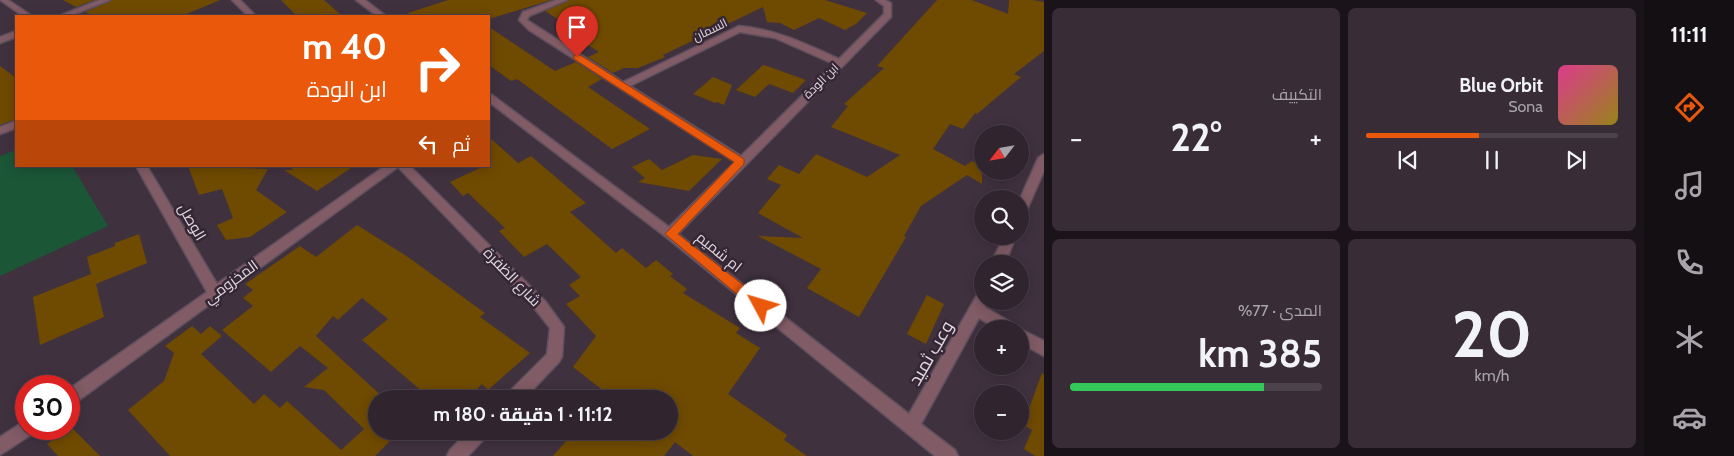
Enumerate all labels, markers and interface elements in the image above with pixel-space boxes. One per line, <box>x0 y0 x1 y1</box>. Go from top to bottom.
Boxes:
pin <box>556 6 598 57</box>
icon: arrive <box>563 13 591 41</box>
street label: السمان <box>690 15 729 44</box>
text: 11:11 <box>1670 21 1708 48</box>
text: 40 m <box>302 25 387 68</box>
icon: right <box>405 35 470 100</box>
street label: ابن الودة <box>800 60 841 101</box>
text: Blue Orbit <box>1459 74 1543 97</box>
text: ابن الودة <box>307 76 387 103</box>
text: التكييف <box>1272 85 1322 104</box>
icon: directions <box>1672 90 1707 125</box>
text: Sona <box>1508 97 1543 116</box>
text: 22° <box>1170 114 1222 161</box>
text: − <box>1070 121 1082 155</box>
text: + <box>1310 121 1322 155</box>
north arrow <box>974 125 1029 180</box>
map controls <box>974 125 1029 440</box>
icon: left <box>414 130 442 158</box>
text: ثم <box>452 133 470 156</box>
icon: previous <box>1394 146 1422 174</box>
icon: pause <box>1478 146 1506 174</box>
icon: next <box>1562 146 1590 174</box>
icon: music <box>1672 168 1707 203</box>
button: search <box>974 190 1029 245</box>
street label: الوصل <box>173 200 210 244</box>
street label: ام شميم <box>692 228 746 277</box>
street label: شارع الظفرة <box>478 244 544 311</box>
icon: phone <box>1672 245 1707 280</box>
button: layers <box>974 255 1029 310</box>
street label: المخزومي <box>200 256 263 310</box>
position arrow <box>734 279 786 331</box>
text: 20 <box>1452 294 1532 373</box>
text: المدى · 77% <box>1238 301 1322 320</box>
street label: وعب ثميد <box>904 317 958 389</box>
button: + <box>974 320 1029 375</box>
icon: climate <box>1672 322 1707 357</box>
text: 385 km <box>1198 330 1322 377</box>
text: km/h <box>1474 366 1510 385</box>
speed limit sign: 30 <box>15 375 80 440</box>
button: − <box>974 385 1029 440</box>
icon: car <box>1672 400 1707 435</box>
text: 11:12 · 1 دقيقة · 180 m <box>434 403 612 426</box>

